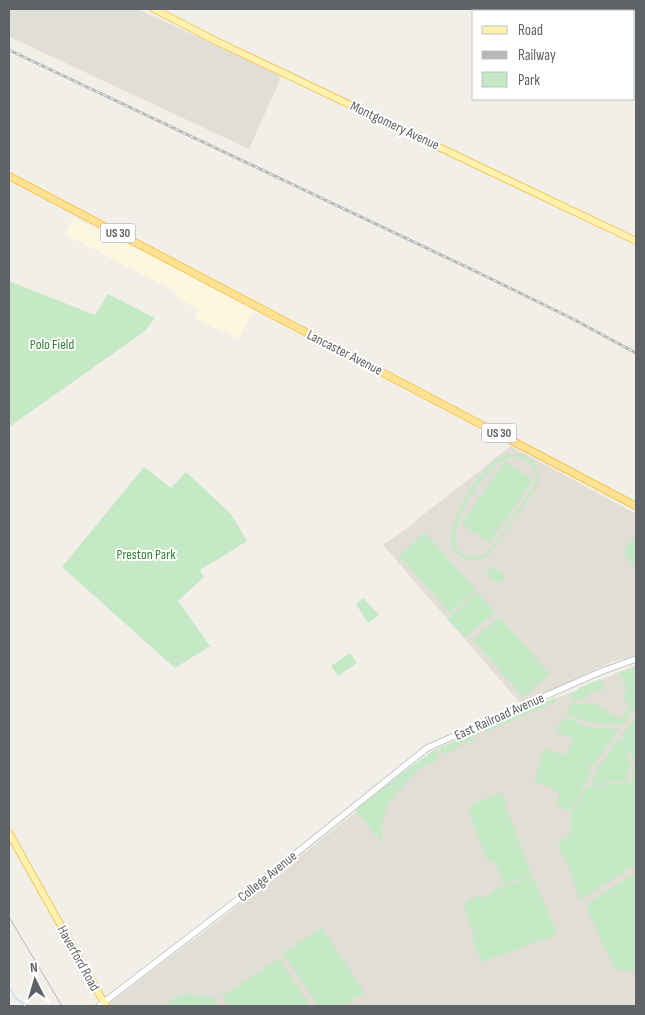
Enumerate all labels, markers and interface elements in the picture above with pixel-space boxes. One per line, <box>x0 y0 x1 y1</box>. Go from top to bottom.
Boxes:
legend <box>472 10 635 100</box>
text: Road <box>518 21 543 40</box>
text: Railway <box>518 46 556 65</box>
text: Park <box>518 71 540 90</box>
street label: Montgomery Avenue <box>347 97 442 154</box>
road number: US 30 <box>100 224 136 242</box>
street label: Lancaster Avenue <box>304 326 385 379</box>
park label: Polo Field <box>30 336 74 353</box>
road number: US 30 <box>482 423 516 442</box>
park label: Preston Park <box>116 546 176 563</box>
street label: East Railroad Avenue <box>452 689 547 744</box>
street label: College Avenue <box>234 847 300 905</box>
street label: Haverford Road <box>54 923 104 994</box>
north arrow <box>10 955 60 1005</box>
text: N <box>29 959 38 976</box>

